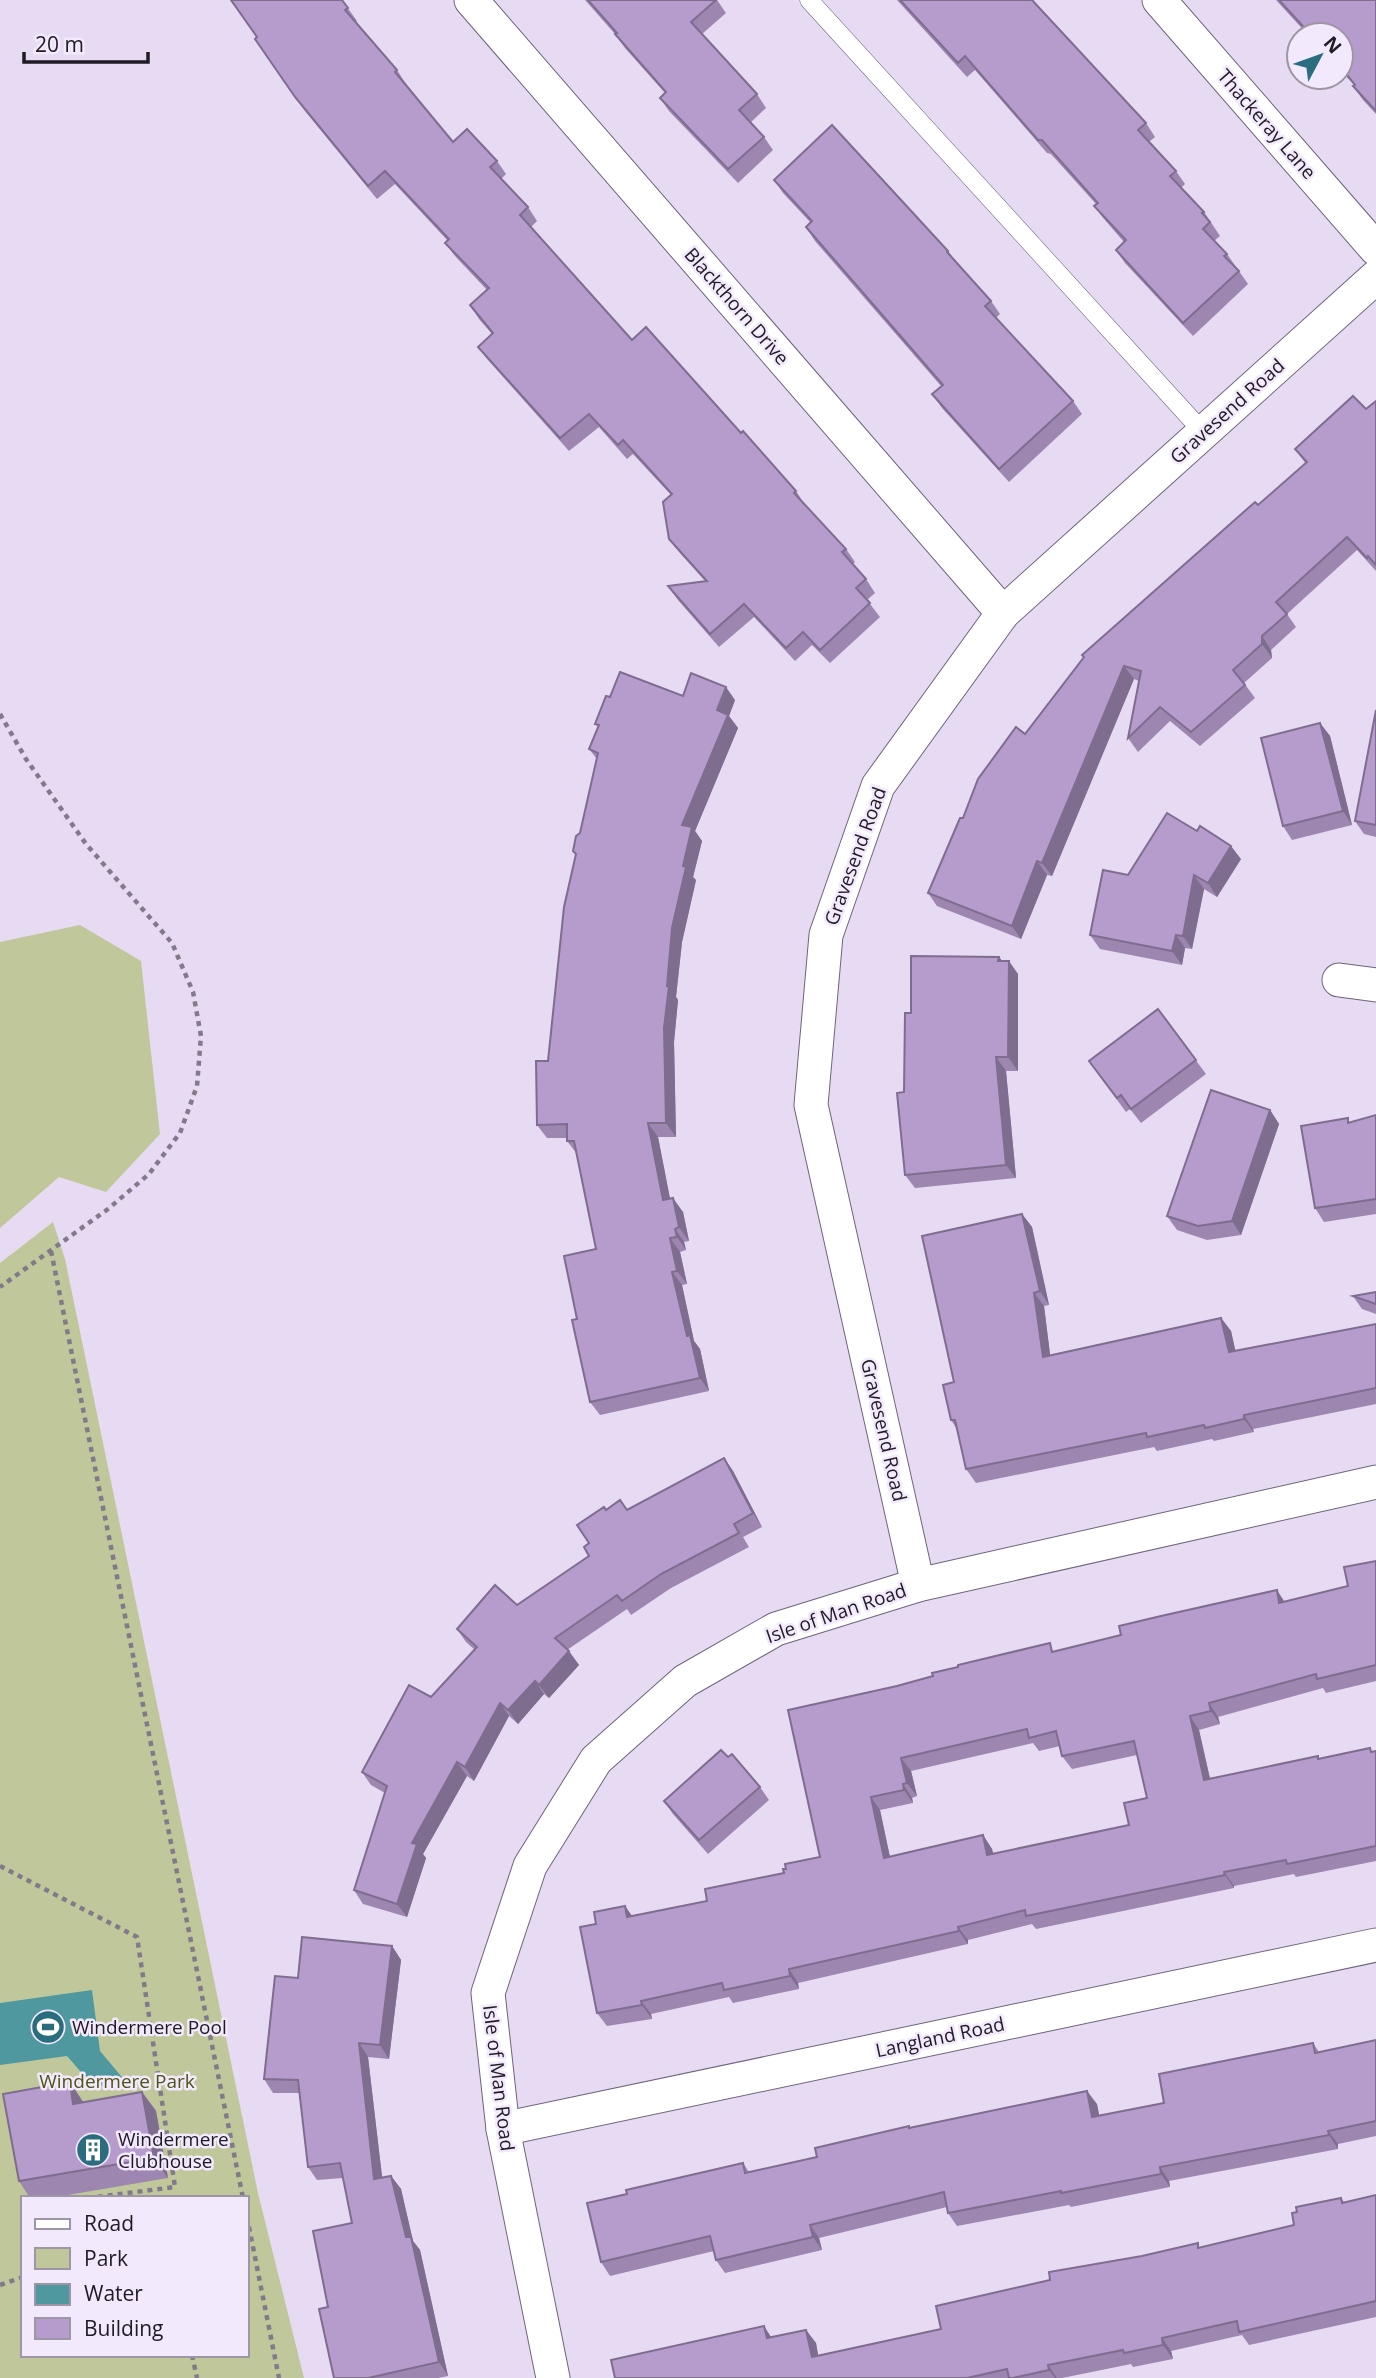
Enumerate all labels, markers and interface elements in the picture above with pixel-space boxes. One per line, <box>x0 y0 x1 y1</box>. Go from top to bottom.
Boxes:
scale bar <box>24 21 149 65</box>
north arrow <box>1285 21 1355 91</box>
text: 20 m <box>35 30 84 58</box>
text: N <box>1318 30 1348 59</box>
street label: Thackeray Lane <box>1212 63 1322 185</box>
street label: Blackthorn Drive <box>679 242 795 370</box>
street label: Gravesend Road <box>1164 353 1290 469</box>
street label: Gravesend Road <box>818 783 892 929</box>
street label: Gravesend Road <box>855 1356 913 1504</box>
street label: Isle of Man Road <box>762 1577 910 1649</box>
street label: Isle of Man Road <box>477 2003 521 2153</box>
sports icon: Windermere Pool <box>29 2008 67 2046</box>
street label: Langland Road <box>873 2011 1007 2063</box>
place label: Windermere Pool <box>72 2014 227 2040</box>
park label: Windermere Park <box>39 2068 195 2094</box>
place label: Windermere Clubhouse <box>118 2126 229 2174</box>
building icon: Windermere Clubhouse <box>74 2131 112 2169</box>
legend <box>21 2196 248 2357</box>
text: Road <box>84 2209 134 2237</box>
text: Park <box>84 2244 128 2272</box>
text: Water <box>84 2279 143 2307</box>
text: Building <box>84 2314 163 2342</box>

